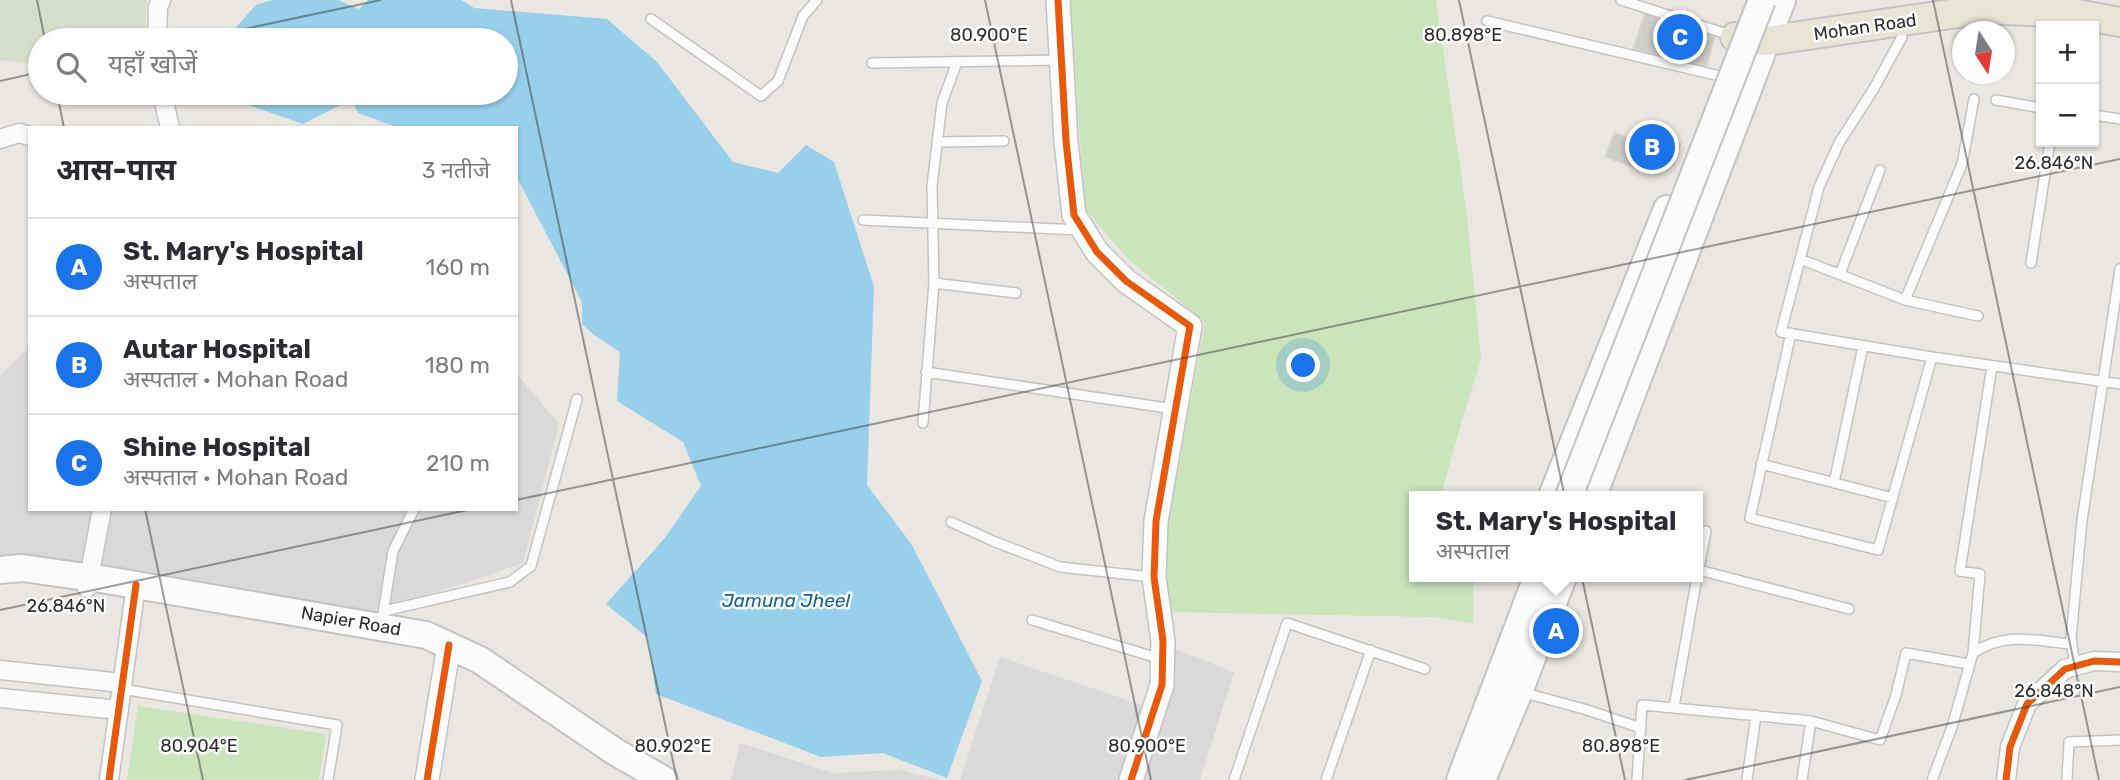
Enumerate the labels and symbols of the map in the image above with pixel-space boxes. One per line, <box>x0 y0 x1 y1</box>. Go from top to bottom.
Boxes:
street label: Mohan Road <box>1812 9 1918 45</box>
pin: C <box>1657 11 1703 63</box>
north arrow <box>1952 21 2015 84</box>
text: 80.900°E <box>950 24 1028 46</box>
text: 80.898°E <box>1424 24 1502 46</box>
pin: B <box>1629 121 1675 173</box>
text: 26.846°N <box>2015 152 2093 174</box>
your location <box>1286 348 1320 382</box>
water label: Jamuna Jheel <box>722 589 850 612</box>
text: 26.846°N <box>27 595 105 617</box>
street label: Napier Road <box>299 601 403 641</box>
pin: A <box>1533 605 1579 657</box>
text: 26.848°N <box>2014 680 2094 702</box>
text: 80.904°E <box>160 735 238 757</box>
text: 80.902°E <box>635 735 711 757</box>
text: 80.900°E <box>1108 735 1186 757</box>
text: 80.898°E <box>1582 735 1660 757</box>

